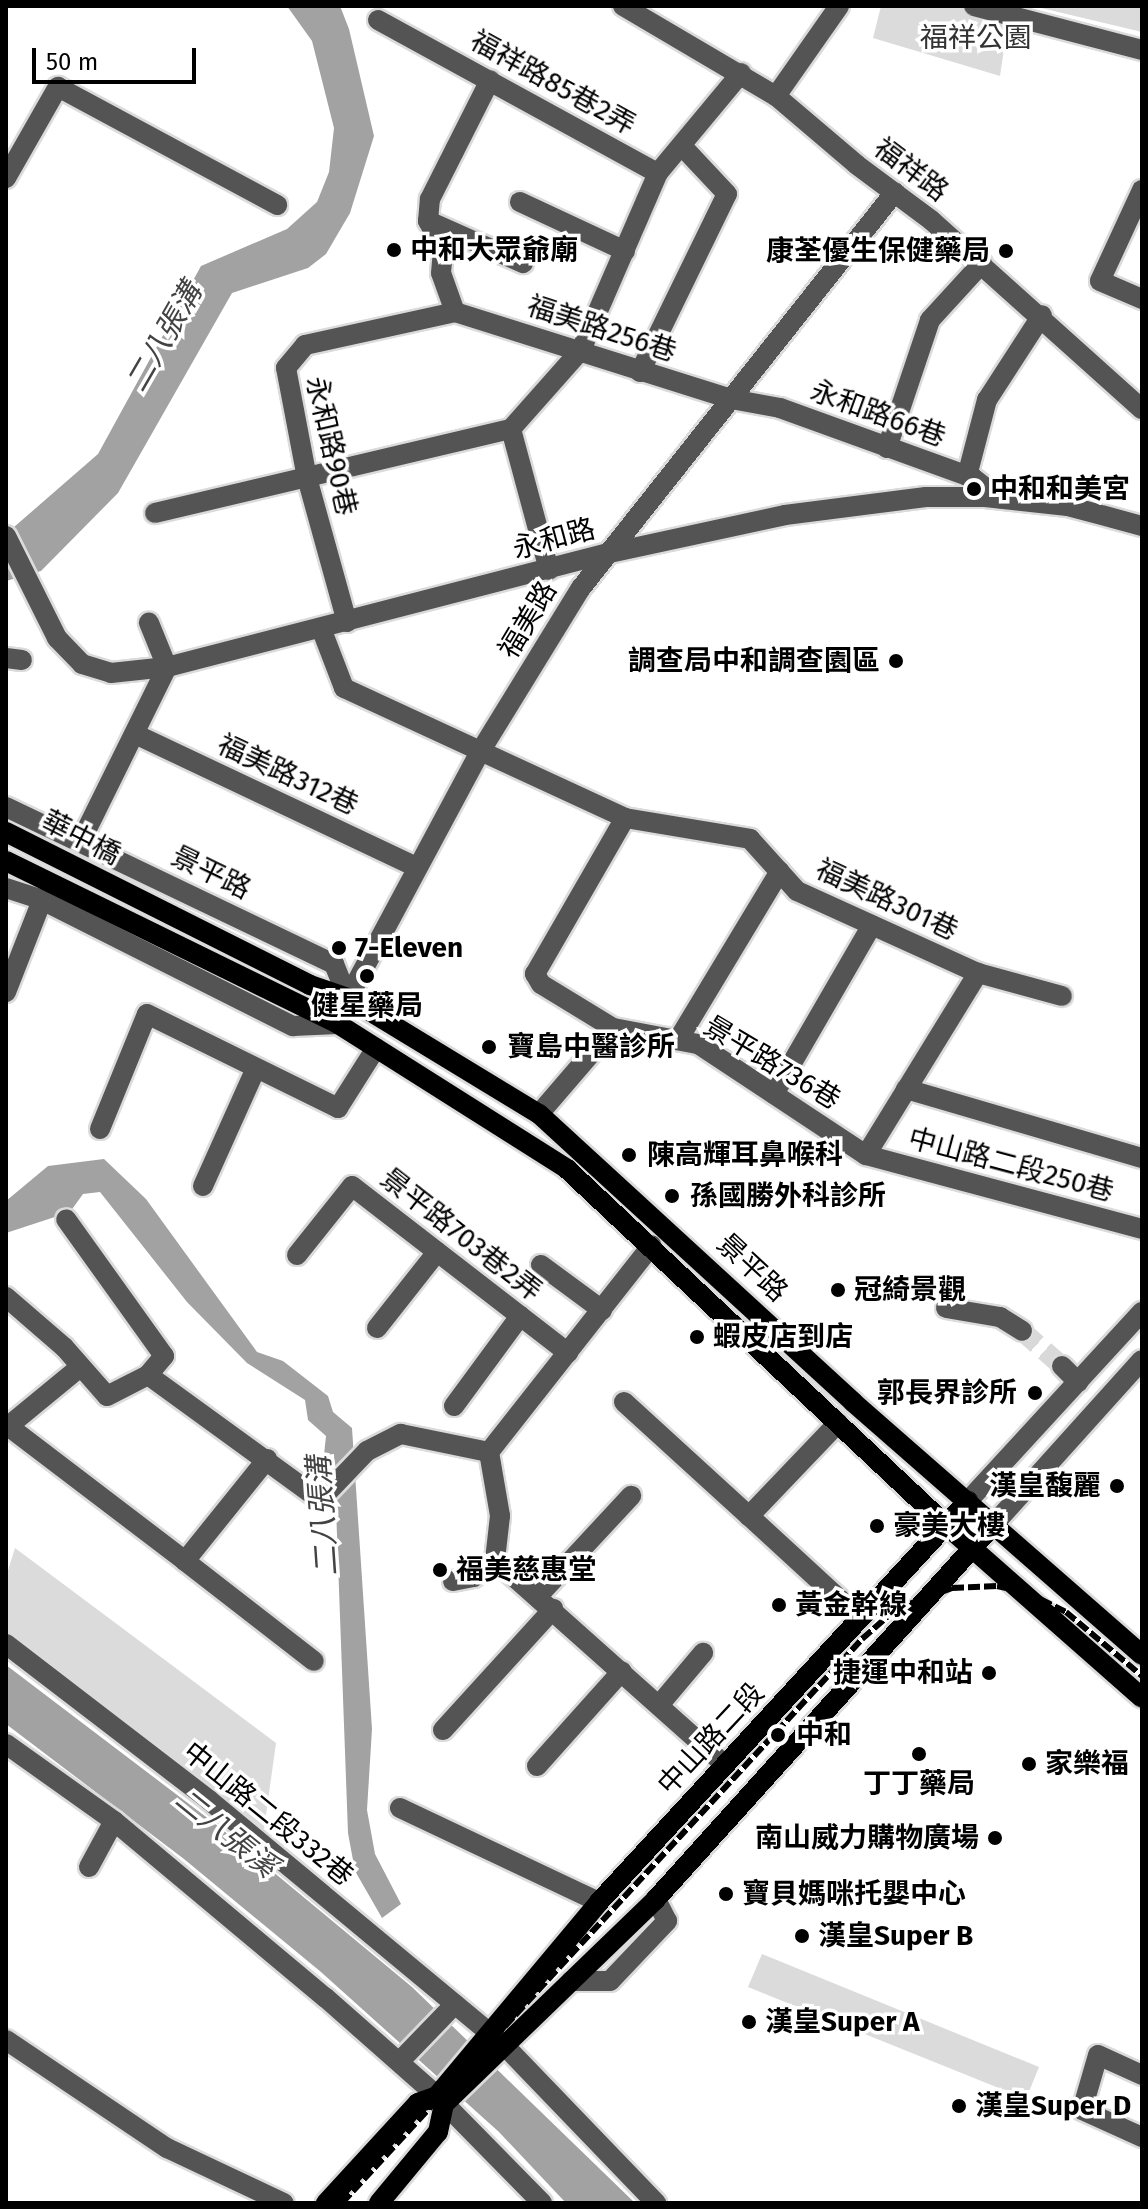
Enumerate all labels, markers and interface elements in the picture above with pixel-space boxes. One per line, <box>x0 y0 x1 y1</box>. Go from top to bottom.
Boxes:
park label: 福祥公園 <box>920 21 1032 55</box>
street label: 福祥路85巷2弄 <box>465 24 641 142</box>
scale bar <box>36 32 200 82</box>
text: 50 m <box>46 48 98 76</box>
street label: 福祥路 <box>867 131 955 209</box>
place label: 中和大眾爺廟 <box>410 233 578 267</box>
place label: 康荃優生保健藥局 <box>766 234 990 268</box>
marker: 中和大眾爺廟 <box>385 241 403 259</box>
marker: 康荃優生保健藥局 <box>997 242 1015 260</box>
water label: 二八張溝 <box>118 276 210 398</box>
street label: 福美路256巷 <box>523 289 681 369</box>
street label: 永和路90巷 <box>299 373 363 519</box>
street label: 永和路66巷 <box>806 374 950 454</box>
place label: 中和和美宮 <box>990 472 1130 506</box>
marker: 中和和美宮 <box>965 480 983 498</box>
street label: 永和路 <box>509 512 599 566</box>
street label: 福美路 <box>492 575 564 665</box>
place label: 調查局中和調查園區 <box>628 644 880 678</box>
marker: 調查局中和調查園區 <box>887 652 905 670</box>
street label: 福美路312巷 <box>212 728 364 822</box>
street label: 華中橋 <box>36 804 126 872</box>
street label: 景平路 <box>166 839 256 907</box>
street label: 福美路301巷 <box>811 852 963 948</box>
place label: 7-Eleven <box>355 931 463 965</box>
marker: 7-Eleven <box>330 939 348 957</box>
marker: 健星藥局 <box>358 967 376 985</box>
place label: 健星藥局 <box>311 989 423 1023</box>
street label: 景平路736巷 <box>698 1009 846 1117</box>
place label: 寶島中醫診所 <box>507 1030 675 1064</box>
marker: 寶島中醫診所 <box>478 1036 500 1058</box>
street label: 中山路二段250巷 <box>904 1121 1118 1209</box>
place label: 陳高輝耳鼻喉科 <box>647 1138 843 1172</box>
marker: 陳高輝耳鼻喉科 <box>618 1144 640 1166</box>
street label: 景平路703巷2弄 <box>374 1162 548 1308</box>
place label: 孫國勝外科診所 <box>690 1179 886 1213</box>
marker: 孫國勝外科診所 <box>661 1185 683 1207</box>
street label: 景平路 <box>710 1227 794 1309</box>
place label: 冠綺景觀 <box>854 1273 966 1307</box>
marker: 冠綺景觀 <box>829 1281 847 1299</box>
place label: 蝦皮店到店 <box>713 1320 853 1354</box>
marker: 蝦皮店到店 <box>688 1328 706 1346</box>
place label: 郭長界診所 <box>877 1376 1017 1410</box>
marker: 郭長界診所 <box>1024 1382 1046 1404</box>
water label: 二八張溝 <box>301 1455 345 1577</box>
place label: 漢皇馥麗 <box>989 1469 1101 1503</box>
marker: 漢皇馥麗 <box>1108 1477 1126 1495</box>
place label: 豪美大樓 <box>893 1509 1005 1543</box>
marker: 豪美大樓 <box>868 1517 886 1535</box>
place label: 福美慈惠堂 <box>456 1553 596 1587</box>
marker: 福美慈惠堂 <box>431 1561 449 1579</box>
place label: 黃金幹線 <box>795 1588 907 1622</box>
marker: 黃金幹線 <box>770 1596 788 1614</box>
place label: 捷運中和站 <box>833 1656 973 1690</box>
marker: 捷運中和站 <box>980 1664 998 1682</box>
street label: 中山路二段 <box>651 1676 771 1802</box>
place label: 中和 <box>796 1718 852 1752</box>
marker: 中和 <box>767 1724 789 1746</box>
street label: 中山路二段332巷 <box>176 1735 360 1893</box>
marker: 丁丁藥局 <box>910 1745 928 1763</box>
place label: 家樂福 <box>1045 1747 1129 1781</box>
marker: 家樂福 <box>1020 1755 1038 1773</box>
place label: 丁丁藥局 <box>863 1767 975 1801</box>
water label: 二八張溪 <box>168 1781 284 1885</box>
place label: 南山威力購物廣場 <box>755 1821 979 1855</box>
marker: 南山威力購物廣場 <box>986 1829 1004 1847</box>
place label: 寶貝媽咪托嬰中心 <box>742 1877 966 1911</box>
marker: 寶貝媽咪托嬰中心 <box>717 1885 735 1903</box>
place label: 漢皇Super B <box>818 1919 973 1953</box>
marker: 漢皇Super B <box>793 1927 811 1945</box>
place label: 漢皇Super A <box>765 2005 920 2039</box>
marker: 漢皇Super A <box>740 2013 758 2031</box>
place label: 漢皇Super D <box>975 2089 1131 2123</box>
marker: 漢皇Super D <box>950 2097 968 2115</box>

